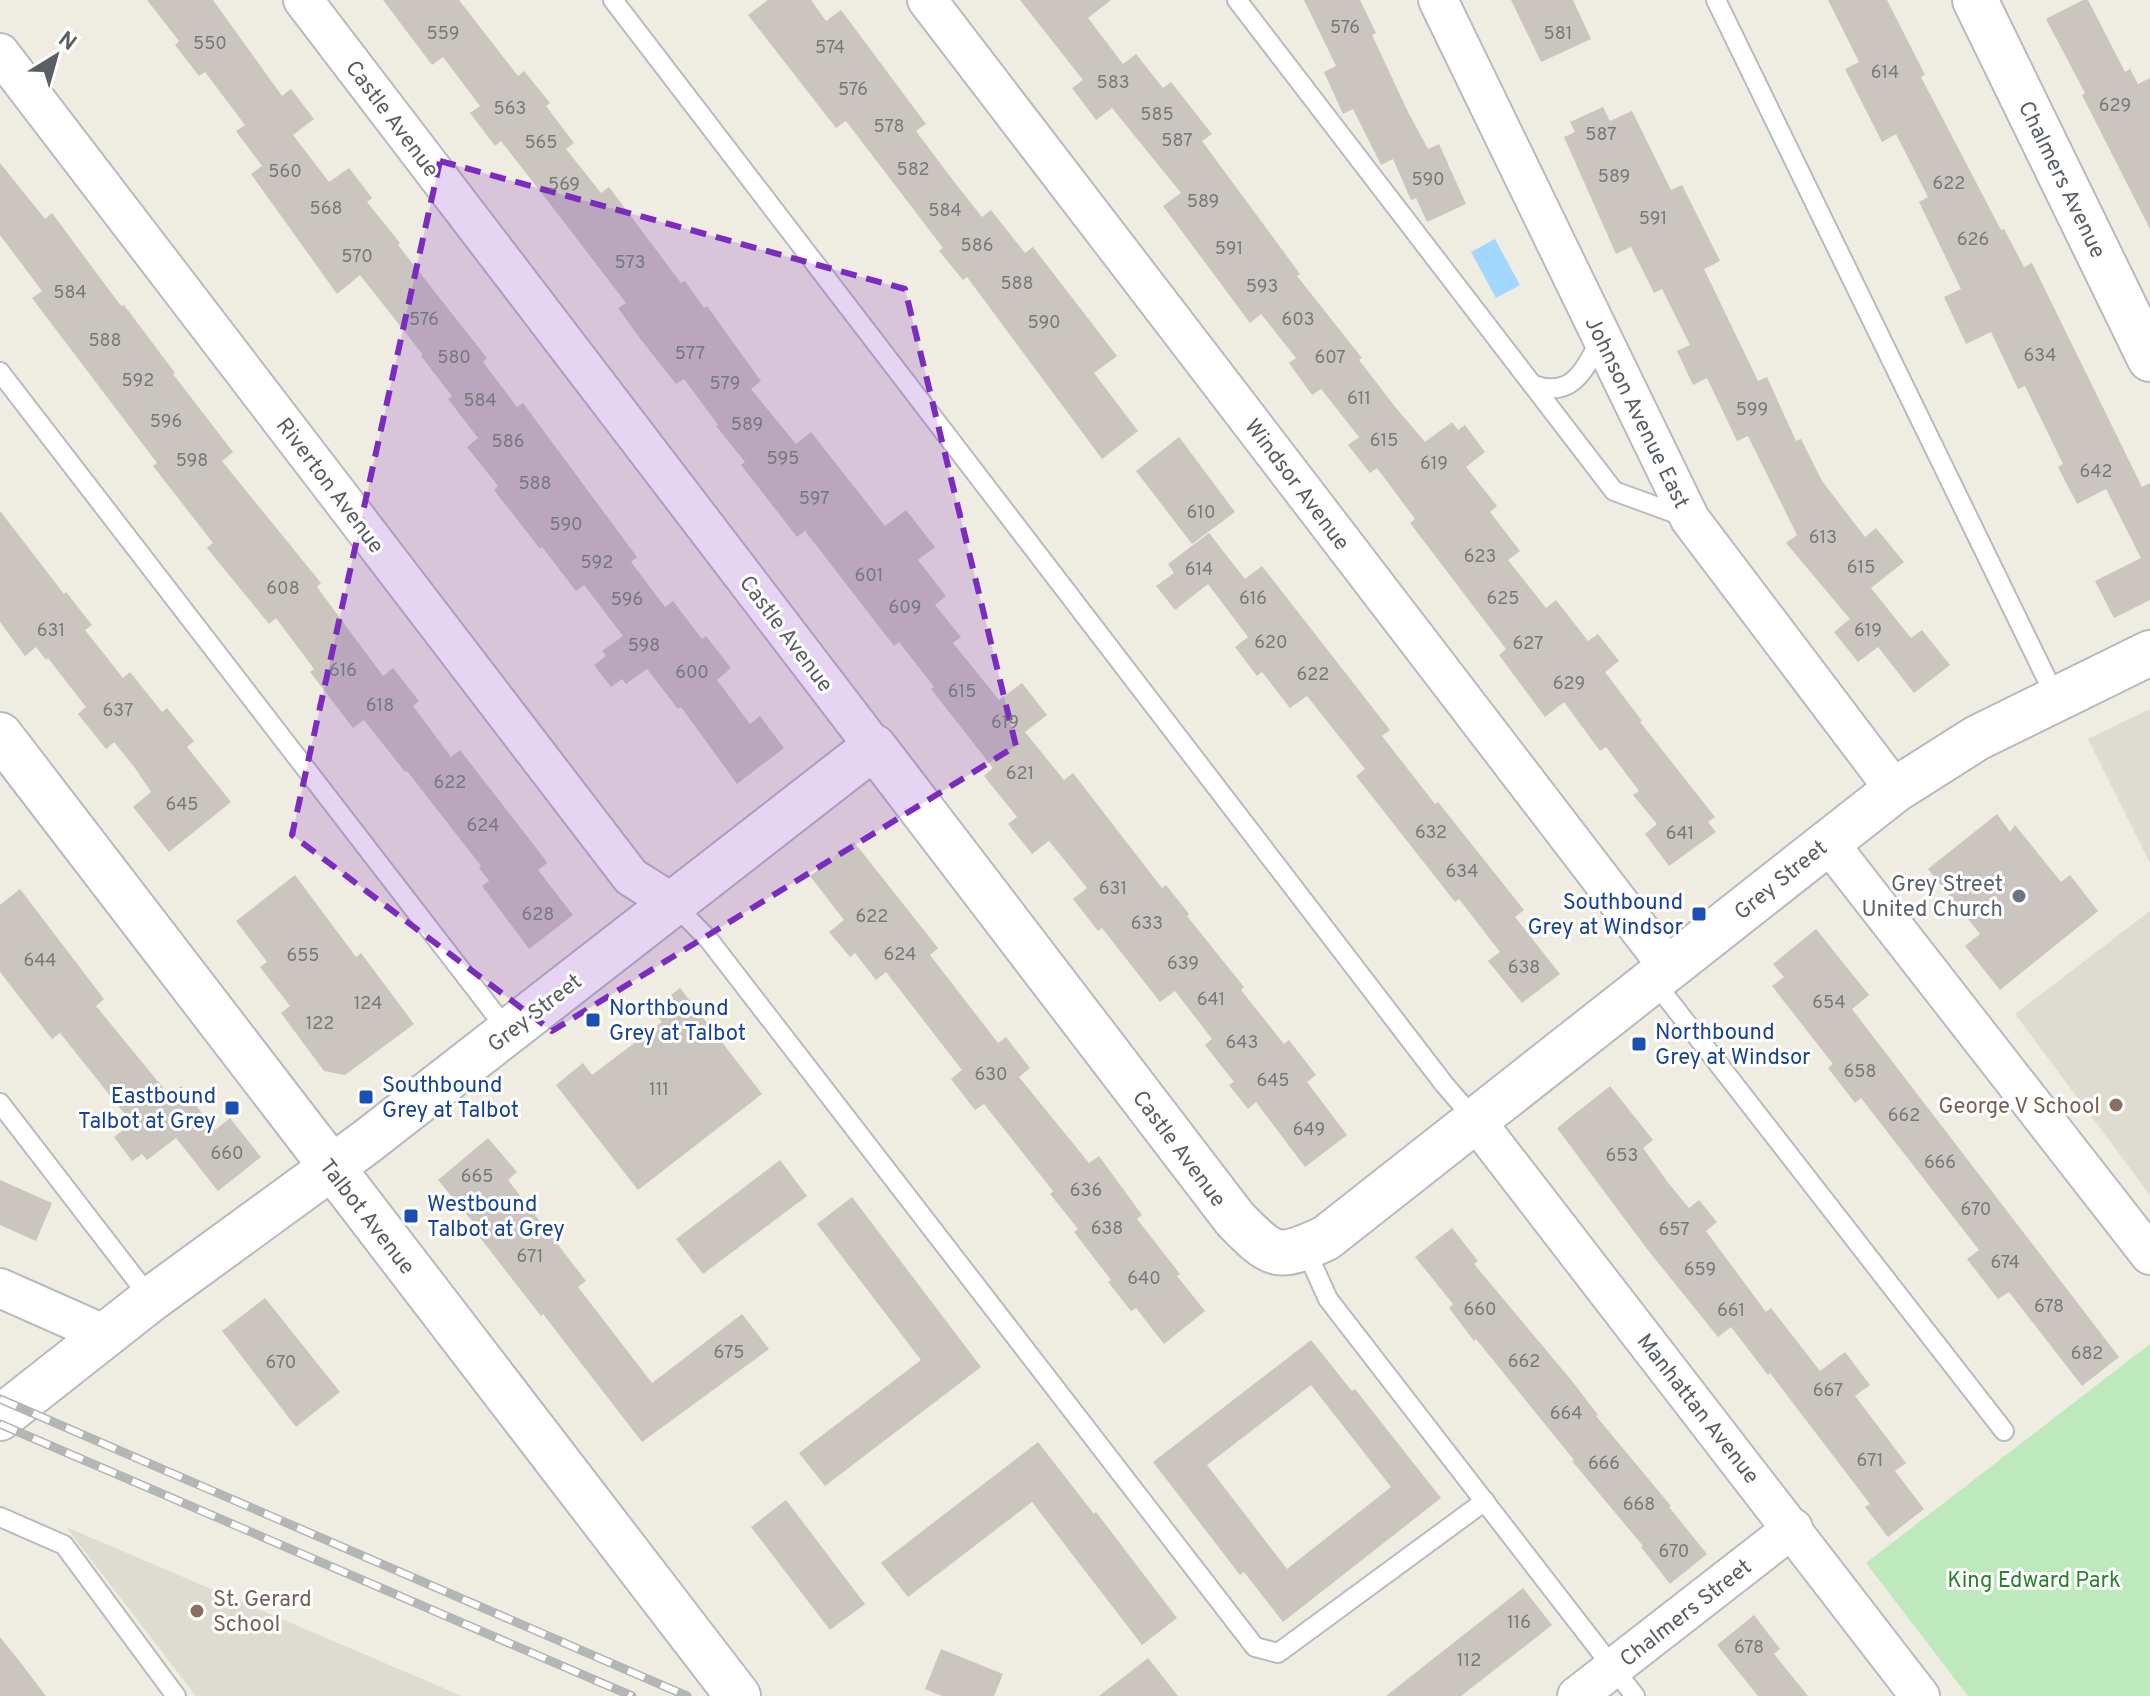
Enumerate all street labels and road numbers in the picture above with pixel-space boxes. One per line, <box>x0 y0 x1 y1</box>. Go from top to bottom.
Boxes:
street label: Castle Avenue <box>338 56 444 183</box>
street label: Chalmers Avenue <box>2011 97 2110 263</box>
street label: Johnson Avenue East <box>1578 313 1694 513</box>
street label: Riverton Avenue <box>269 413 389 560</box>
street label: Windsor Avenue <box>1238 414 1354 557</box>
street label: Castle Avenue <box>732 571 838 698</box>
street label: Grey Street <box>1730 835 1834 927</box>
street label: Grey Street <box>483 969 588 1059</box>
street label: Castle Avenue <box>1125 1086 1231 1213</box>
street label: Talbot Avenue <box>312 1154 420 1281</box>
street label: Manhattan Avenue <box>1630 1329 1764 1490</box>
street label: Chalmers Street <box>1615 1554 1758 1674</box>

